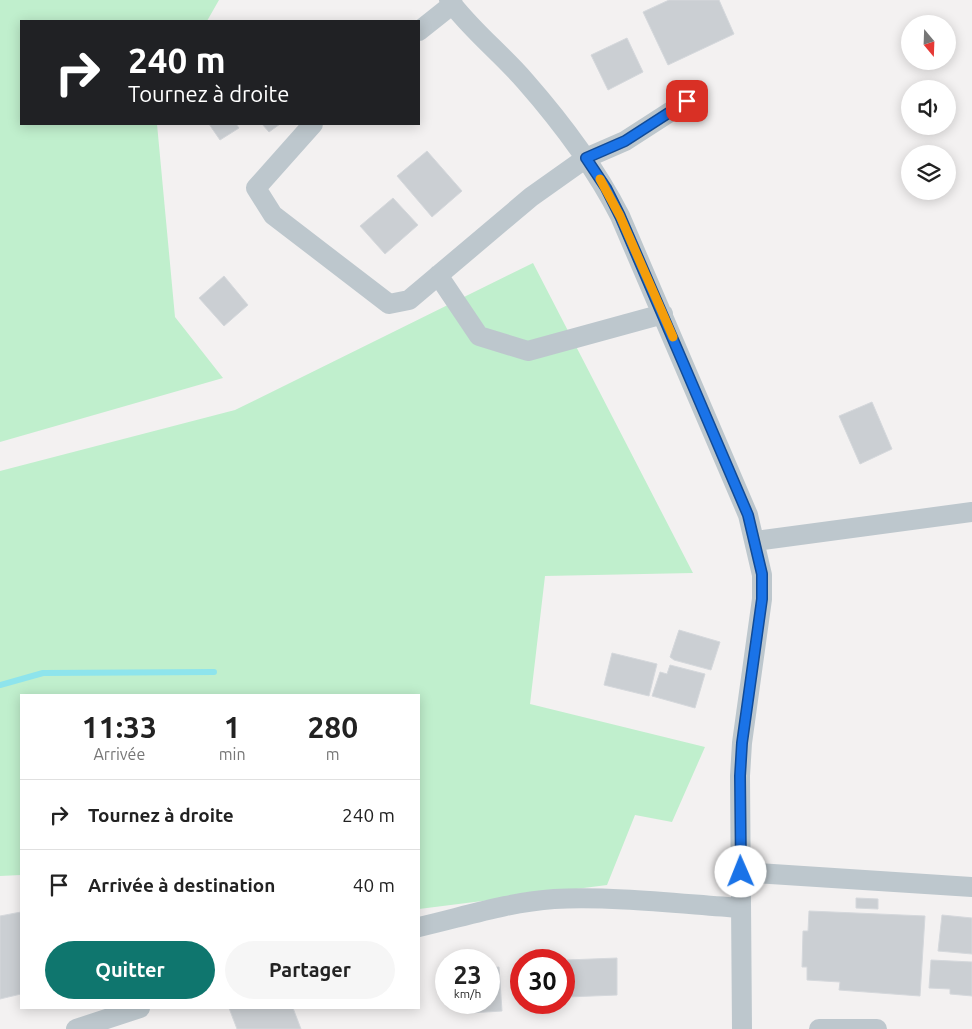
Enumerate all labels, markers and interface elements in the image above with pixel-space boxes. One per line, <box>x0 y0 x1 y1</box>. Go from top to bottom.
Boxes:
north arrow <box>901 15 956 70</box>
map controls <box>901 15 956 200</box>
icon: right <box>45 40 110 105</box>
text: 240 m <box>128 40 226 80</box>
pin <box>666 80 708 122</box>
button: sound <box>901 80 956 135</box>
text: Tournez à droite <box>128 81 289 106</box>
icon: arrive <box>673 87 701 115</box>
button: layers <box>901 145 956 200</box>
text: 11:33 <box>82 710 157 744</box>
text: 1 <box>224 710 241 744</box>
text: 280 <box>307 710 358 744</box>
text: Arrivée <box>93 745 145 763</box>
text: min <box>219 745 246 763</box>
text: m <box>326 745 340 763</box>
icon: right <box>45 801 73 829</box>
text: Tournez à droite <box>88 804 234 826</box>
text: 240 m <box>342 804 395 826</box>
position arrow <box>714 845 766 897</box>
icon: arrive <box>45 871 73 899</box>
text: Arrivée à destination <box>88 874 275 896</box>
text: 40 m <box>353 874 395 896</box>
button: Quitter <box>45 941 215 999</box>
button: Partager <box>225 941 395 999</box>
speed limit sign: 30 <box>510 949 575 1014</box>
text: 23 <box>453 961 482 989</box>
text: km/h <box>454 987 481 1000</box>

